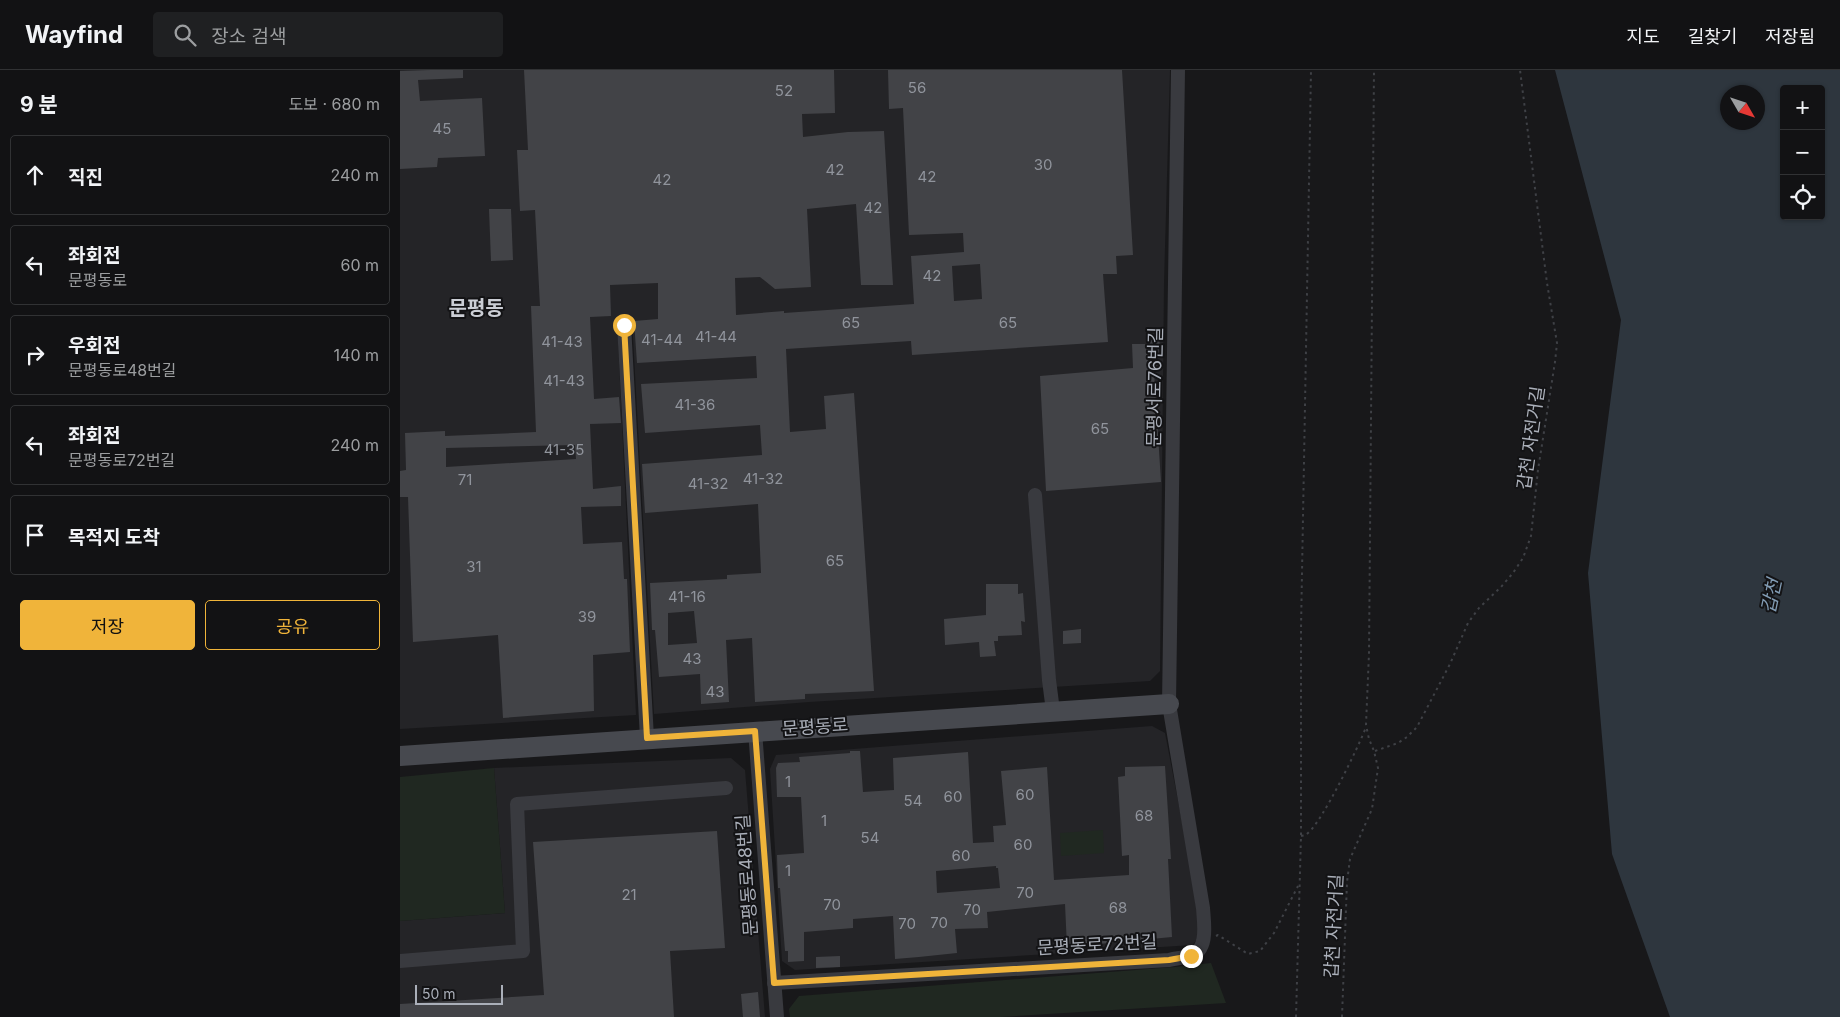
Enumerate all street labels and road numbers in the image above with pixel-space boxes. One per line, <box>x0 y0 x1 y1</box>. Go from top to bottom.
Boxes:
street label: 문평서로76번길 <box>1143 327 1166 447</box>
street label: 갑천 자전거길 <box>1513 385 1548 491</box>
street label: 문평동로 <box>781 714 849 739</box>
street label: 문평동로48번길 <box>732 813 761 937</box>
street label: 갑천 자전거길 <box>1320 873 1347 979</box>
street label: 문평동로72번길 <box>1036 931 1158 958</box>

